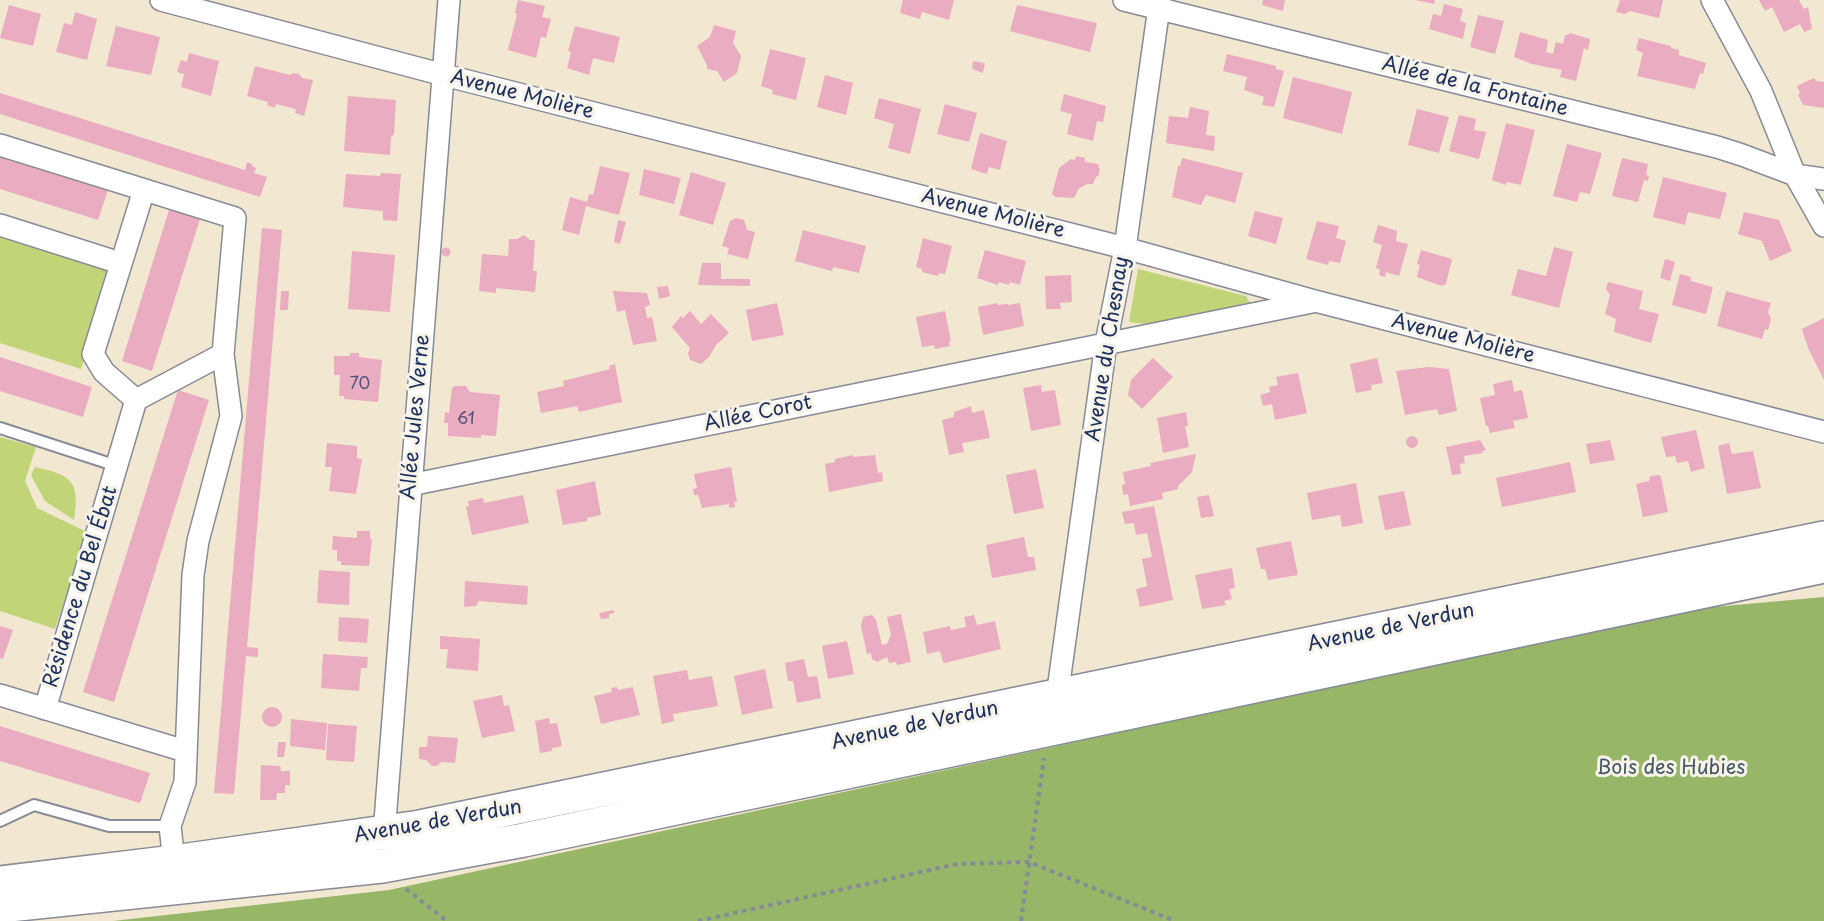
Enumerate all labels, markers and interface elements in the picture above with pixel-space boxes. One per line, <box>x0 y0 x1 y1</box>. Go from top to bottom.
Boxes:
street label: Allée de la Fontaine <box>1379 52 1571 122</box>
street label: Avenue Molière <box>448 66 596 124</box>
street label: Avenue Molière <box>919 185 1067 243</box>
street label: Avenue du Chesnay <box>1082 255 1134 443</box>
street label: Avenue Molière <box>1389 310 1537 368</box>
street label: Allée Jules Verne <box>397 333 435 501</box>
house number: 70 <box>350 375 370 395</box>
street label: Allée Corot <box>702 391 814 437</box>
house number: 61 <box>457 410 475 430</box>
street label: Résidence du Bel Ébat <box>39 483 123 691</box>
street label: Avenue de Verdun <box>1305 599 1477 657</box>
street label: Avenue de Verdun <box>829 697 1001 755</box>
park label: Bois des Hubies <box>1597 756 1745 780</box>
street label: Avenue de Verdun <box>352 795 524 849</box>

